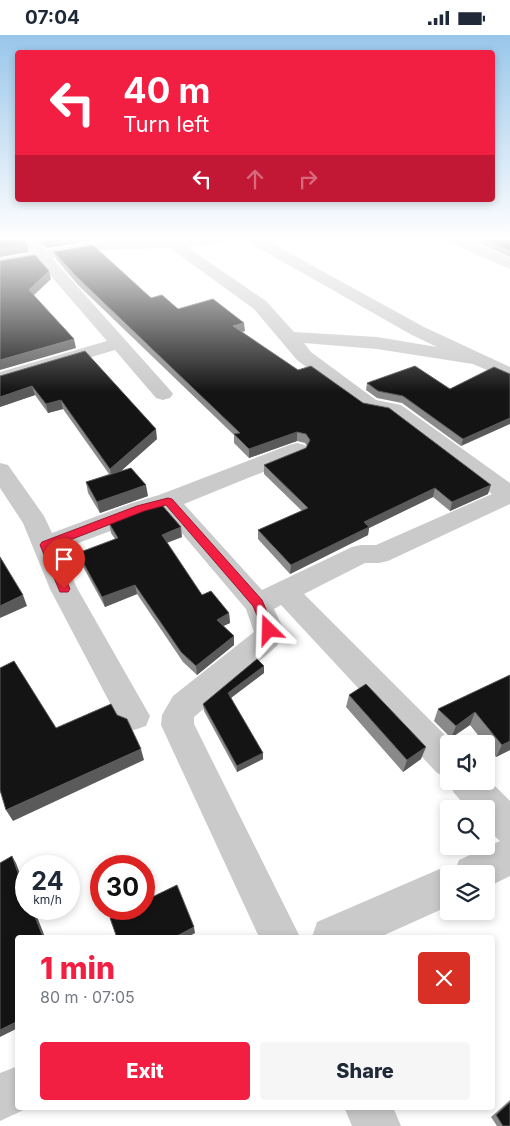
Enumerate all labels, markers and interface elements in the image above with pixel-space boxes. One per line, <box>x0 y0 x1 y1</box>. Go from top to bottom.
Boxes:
text: 07:04 <box>25 6 80 29</box>
text: 40 m <box>123 69 211 111</box>
icon: left <box>40 70 105 135</box>
text: Turn left <box>123 111 209 137</box>
icon: left <box>188 165 216 193</box>
icon: ahead <box>241 165 269 193</box>
icon: right <box>294 165 322 193</box>
pin <box>43 538 85 589</box>
icon: arrive <box>50 545 78 573</box>
position arrow <box>242 603 294 655</box>
map controls <box>440 735 495 920</box>
button: sound <box>440 735 495 790</box>
button: search <box>440 800 495 855</box>
speed limit sign: 30 <box>90 855 155 920</box>
button: layers <box>440 865 495 920</box>
text: 24 <box>31 866 64 896</box>
text: km/h <box>33 892 62 907</box>
text: 1 min <box>40 950 115 986</box>
button: close <box>418 952 470 1004</box>
text: 80 m · 07:05 <box>40 987 135 1007</box>
button: Exit <box>40 1042 250 1100</box>
button: Share <box>260 1042 470 1100</box>

